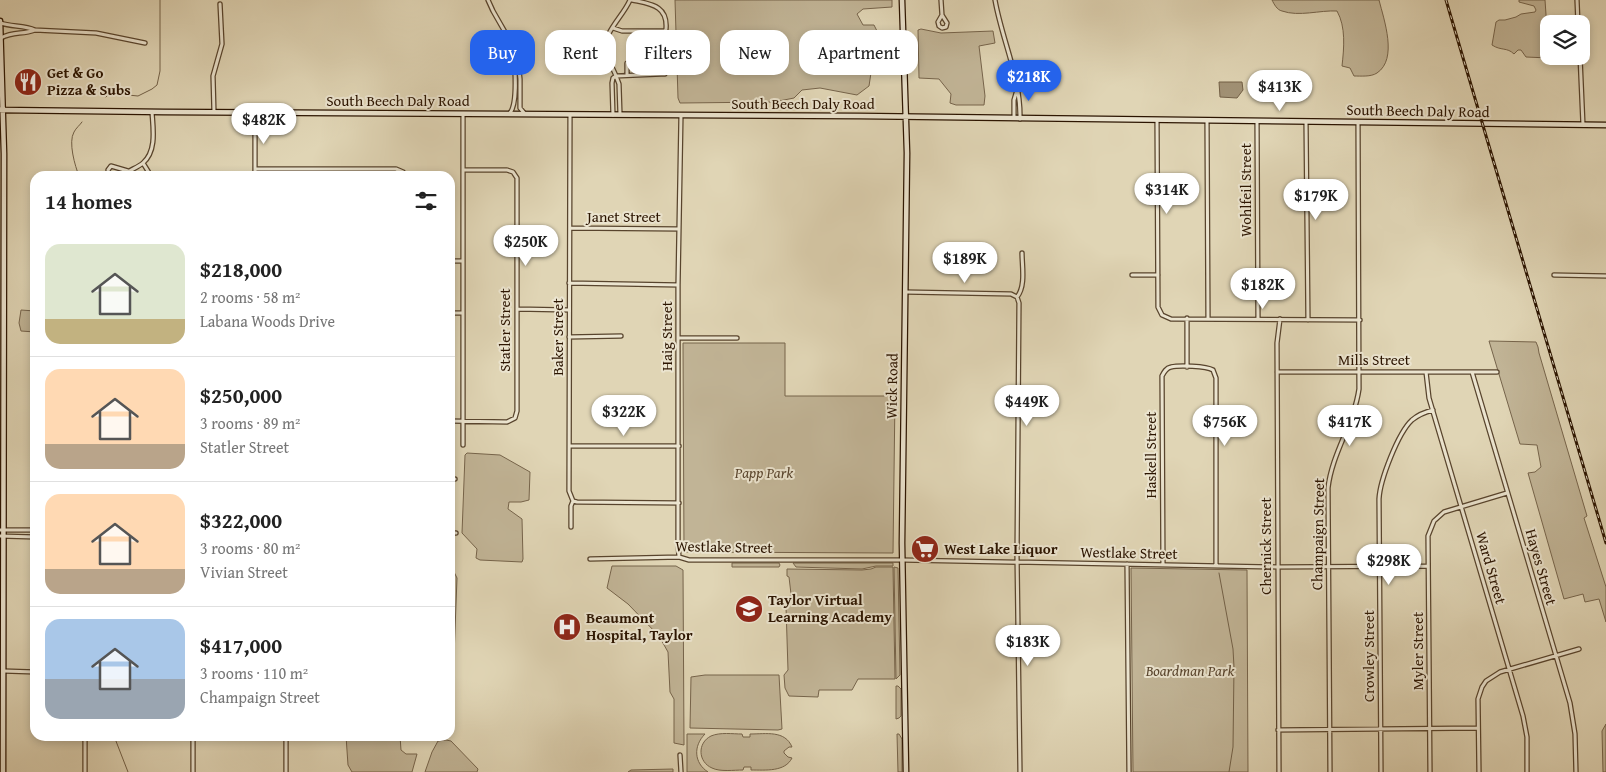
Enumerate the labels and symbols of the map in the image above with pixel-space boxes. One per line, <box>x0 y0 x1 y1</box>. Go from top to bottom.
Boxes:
pin: $218K <box>994 59 1064 102</box>
place label: Get & Go Pizza & Subs <box>47 62 131 100</box>
restaurant icon: Get & Go Pizza & Subs <box>13 67 43 97</box>
pin: $413K <box>1245 70 1315 112</box>
street label: South Beech Daly Road <box>326 90 470 111</box>
street label: South Beech Daly Road <box>731 93 875 114</box>
street label: South Beech Daly Road <box>1346 99 1490 122</box>
pin: $482K <box>229 102 299 145</box>
street label: Wohlfeil Street <box>1235 142 1256 237</box>
pin: $314K <box>1132 172 1202 215</box>
pin: $179K <box>1281 178 1351 221</box>
street label: Janet Street <box>585 206 662 227</box>
pin: $250K <box>491 224 561 267</box>
pin: $189K <box>930 242 1000 284</box>
pin: $182K <box>1228 268 1298 310</box>
street label: Statler Street <box>494 287 515 372</box>
street label: Baker Street <box>547 298 568 376</box>
street label: Haig Street <box>656 300 677 371</box>
street label: Mills Street <box>1338 349 1411 370</box>
street label: Wick Road <box>880 353 903 419</box>
pin: $449K <box>992 384 1062 427</box>
pin: $322K <box>589 394 659 437</box>
pin: $756K <box>1190 404 1260 447</box>
pin: $417K <box>1315 404 1385 447</box>
street label: Haskell Street <box>1140 411 1161 499</box>
park label: Papp Park <box>734 462 793 483</box>
street label: Champaign Street <box>1306 477 1329 590</box>
street label: Chernick Street <box>1255 496 1276 595</box>
street label: Hayes Street <box>1521 526 1563 608</box>
street label: Ward Street <box>1471 529 1512 607</box>
supermarket icon: West Lake Liquor <box>910 534 940 564</box>
street label: Westlake Street <box>675 535 774 558</box>
place label: West Lake Liquor <box>944 538 1058 559</box>
street label: Westlake Street <box>1080 541 1179 564</box>
pin: $298K <box>1354 544 1424 586</box>
place label: Taylor Virtual Learning Academy <box>768 589 892 627</box>
school or university icon: Taylor Virtual Learning Academy <box>734 594 764 624</box>
place label: Beaumont Hospital, Taylor <box>586 607 693 645</box>
street label: Crowley Street <box>1358 609 1379 702</box>
street label: Myler Street <box>1407 611 1428 690</box>
hospital icon: Beaumont Hospital, Taylor <box>552 612 582 642</box>
pin: $183K <box>993 624 1063 667</box>
park label: Boardman Park <box>1145 660 1235 681</box>

